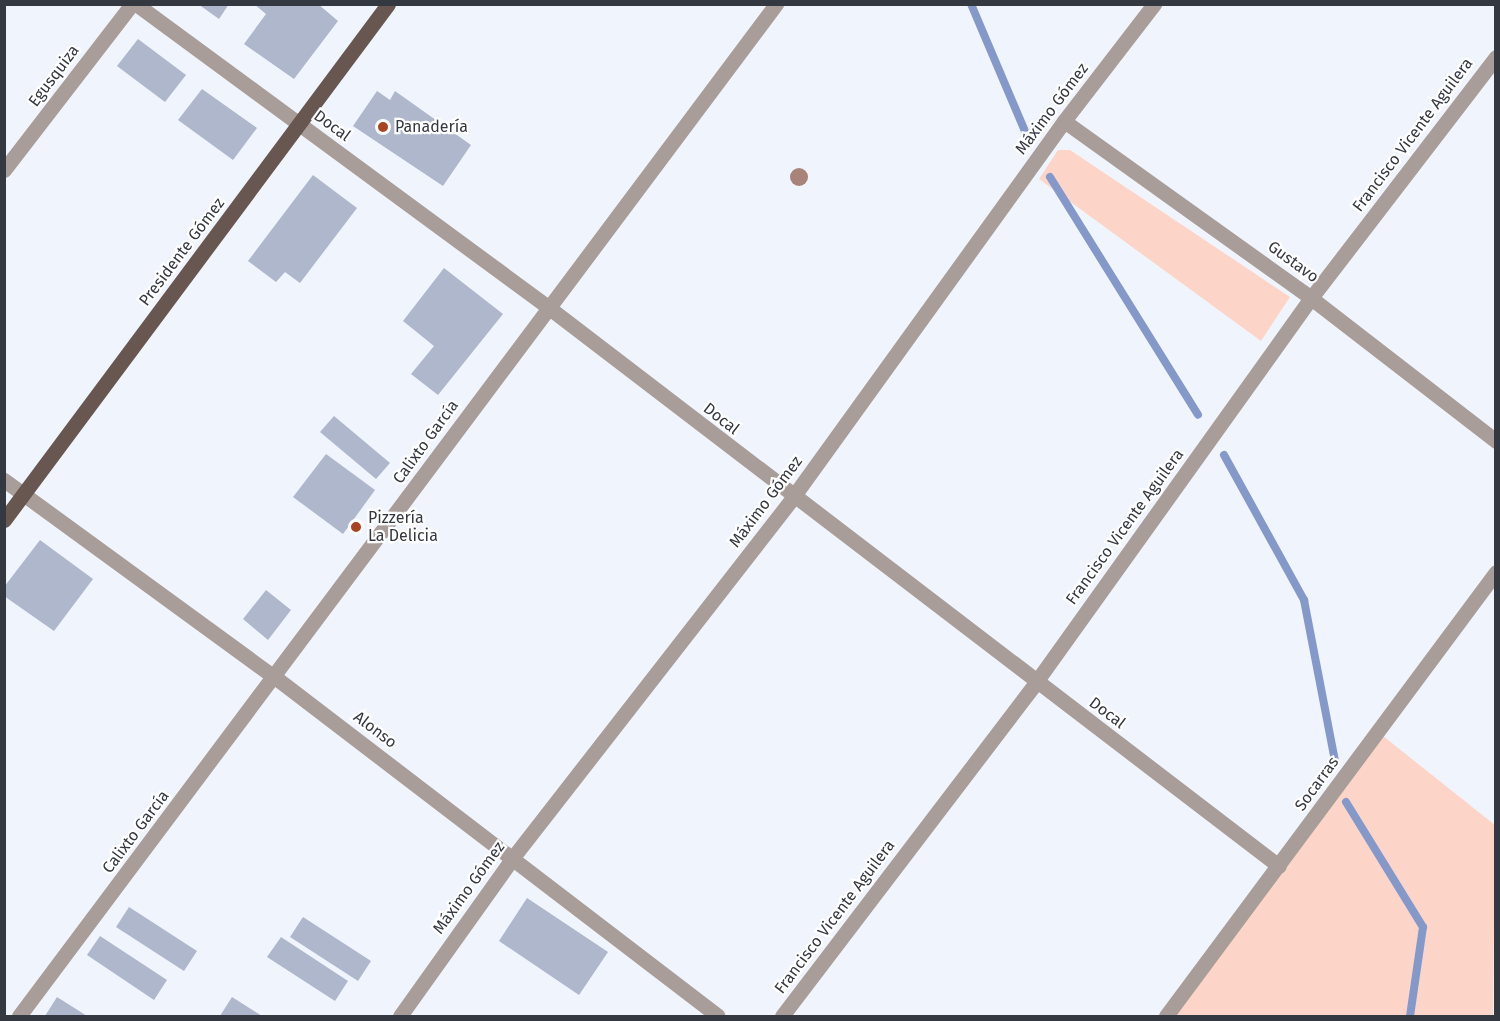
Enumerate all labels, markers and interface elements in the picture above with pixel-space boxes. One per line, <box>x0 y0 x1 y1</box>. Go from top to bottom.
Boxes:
street label: Egusquiza <box>25 41 83 111</box>
street label: Francisco Vicente Aguilera <box>1349 54 1477 216</box>
street label: Máximo Gómez <box>1011 60 1093 158</box>
street label: Docal <box>310 106 354 146</box>
place label: Panadería <box>395 117 468 137</box>
marker: Panadería <box>376 120 390 134</box>
street label: Presidente Gómez <box>135 194 229 310</box>
street label: Gustavo <box>1264 237 1322 287</box>
street label: Calixto García <box>389 396 463 488</box>
street label: Docal <box>699 399 743 439</box>
street label: Francisco Vicente Aguilera <box>1062 445 1188 609</box>
street label: Máximo Gómez <box>725 453 807 551</box>
place label: Pizzería La Delicia <box>368 508 438 546</box>
marker: Pizzería La Delicia <box>349 520 363 534</box>
street label: Docal <box>1085 693 1129 733</box>
street label: Alonso <box>350 707 400 753</box>
street label: Socarras <box>1291 753 1343 815</box>
street label: Calixto García <box>99 787 173 877</box>
street label: Francisco Vicente Aguilera <box>771 836 899 998</box>
street label: Máximo Gómez <box>429 838 509 938</box>

